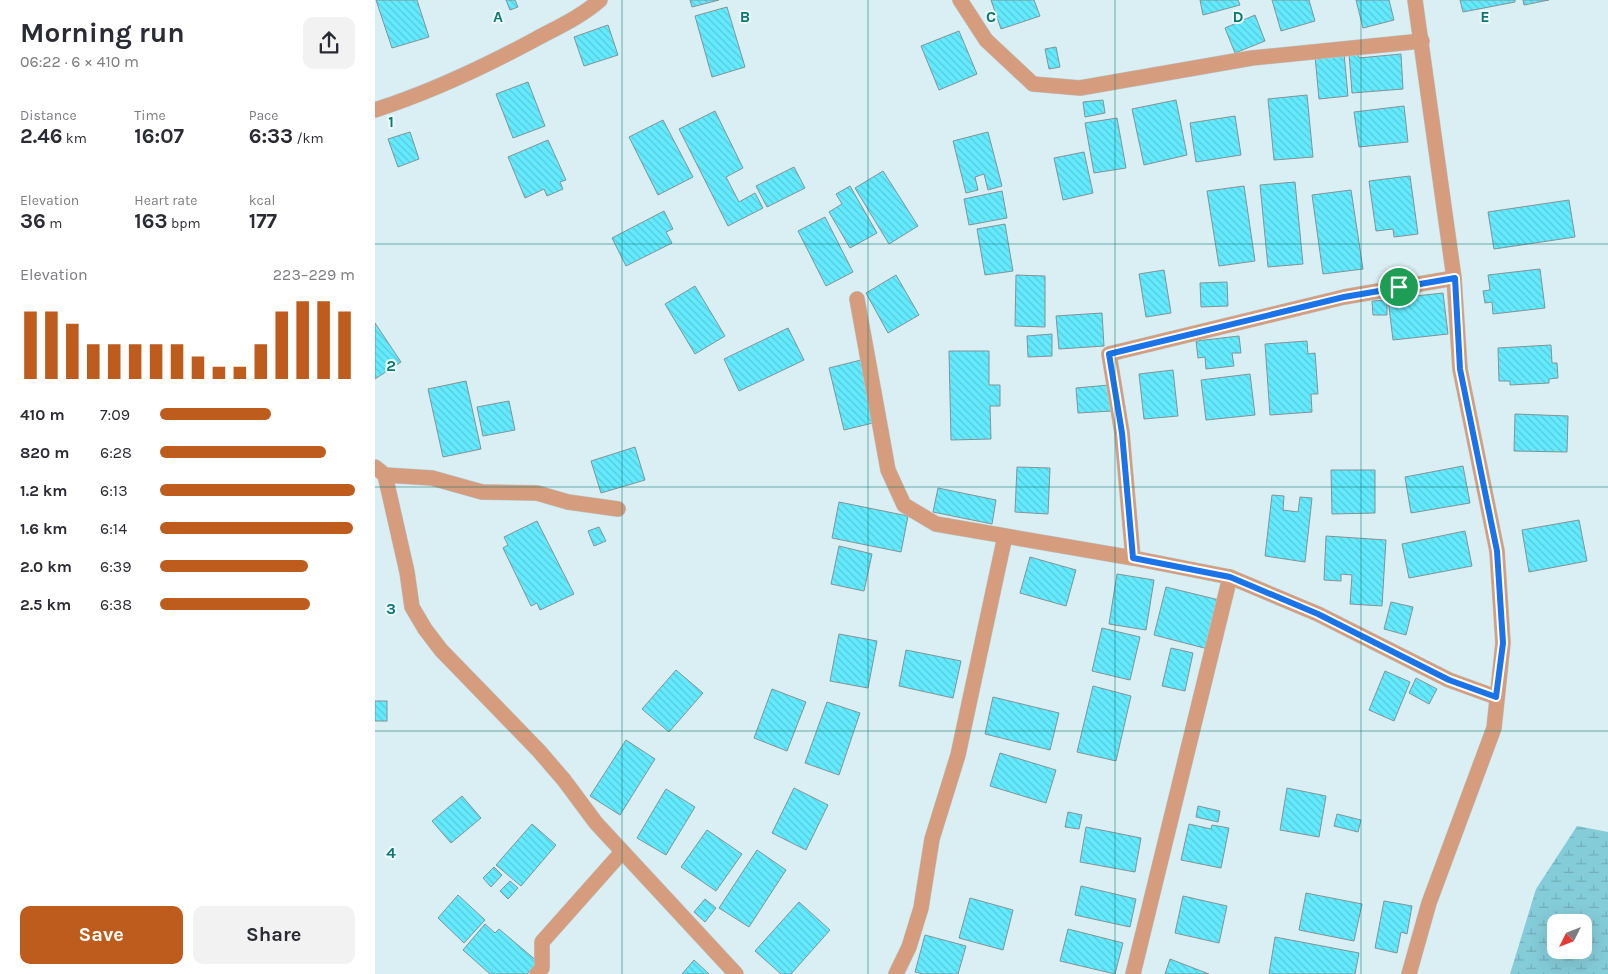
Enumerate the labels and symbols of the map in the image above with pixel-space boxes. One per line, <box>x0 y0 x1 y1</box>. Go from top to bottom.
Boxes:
text: A <box>493 7 503 26</box>
text: B <box>740 7 750 26</box>
text: C <box>986 7 996 26</box>
text: D <box>1233 7 1244 26</box>
text: E <box>1480 7 1490 26</box>
text: 1 <box>388 112 394 131</box>
pin <box>1378 266 1420 308</box>
text: 2 <box>386 356 396 375</box>
text: 3 <box>386 599 396 618</box>
text: 4 <box>386 843 396 862</box>
north arrow <box>1547 914 1593 959</box>

